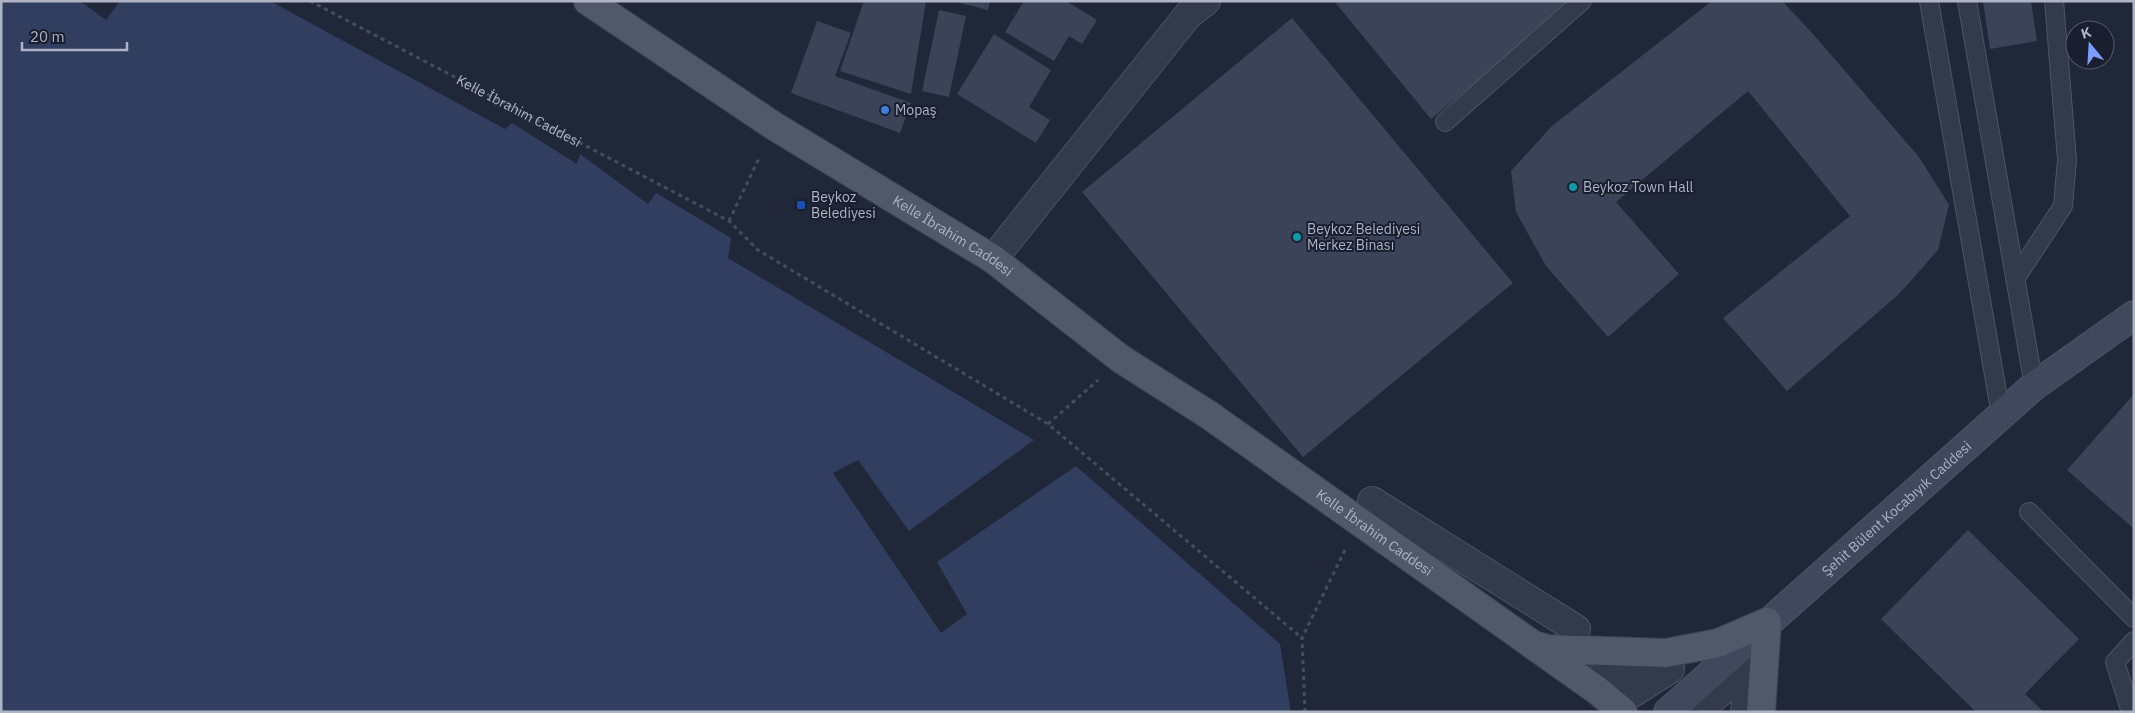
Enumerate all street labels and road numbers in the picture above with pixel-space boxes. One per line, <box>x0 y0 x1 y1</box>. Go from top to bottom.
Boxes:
street label: Kelle İbrahim Caddesi <box>453 71 584 151</box>
street label: Kelle İbrahim Caddesi <box>890 191 1017 280</box>
street label: Şehit Bülent Kocabıyık Caddesi <box>1818 437 1975 580</box>
street label: Kelle İbrahim Caddesi <box>1313 485 1436 580</box>

